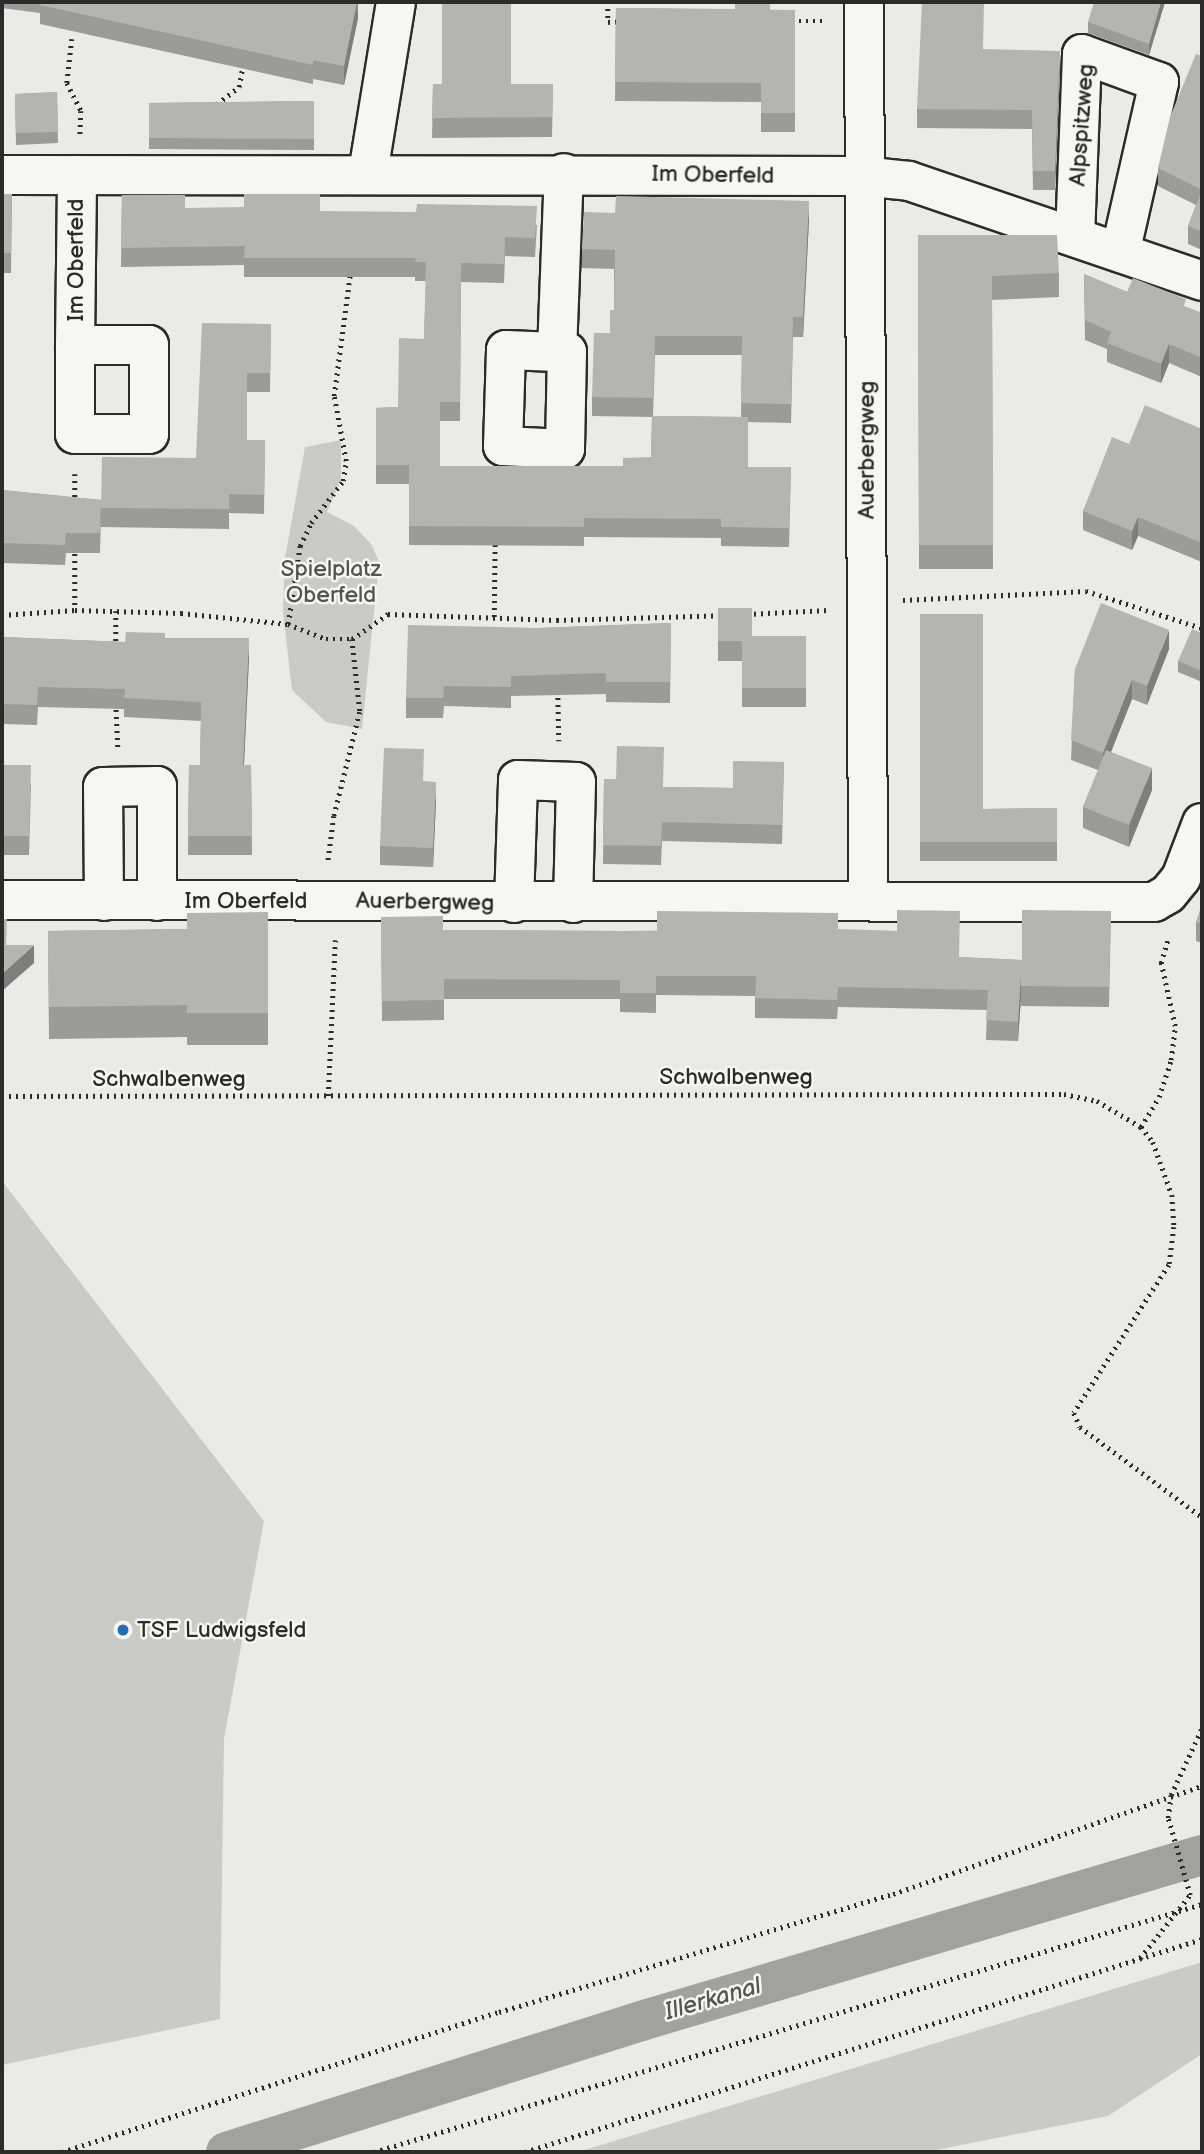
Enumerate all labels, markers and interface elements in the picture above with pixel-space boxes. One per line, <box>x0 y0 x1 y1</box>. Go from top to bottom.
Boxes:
street label: Alpspitzweg <box>1064 63 1100 187</box>
street label: Im Oberfeld <box>651 160 775 190</box>
street label: Im Oberfeld <box>62 199 90 321</box>
street label: Auerbergweg <box>853 381 881 519</box>
park label: Spielplatz Oberfeld <box>281 555 381 609</box>
street label: Im Oberfeld <box>185 887 307 915</box>
street label: Auerbergweg <box>356 887 494 917</box>
street label: Schwalbenweg <box>659 1063 813 1091</box>
street label: Schwalbenweg <box>92 1065 246 1093</box>
place label: TSF Ludwigsfeld <box>137 1616 306 1644</box>
marker: TSF Ludwigsfeld <box>115 1622 131 1638</box>
water label: Illerkanal <box>662 1972 764 2026</box>

